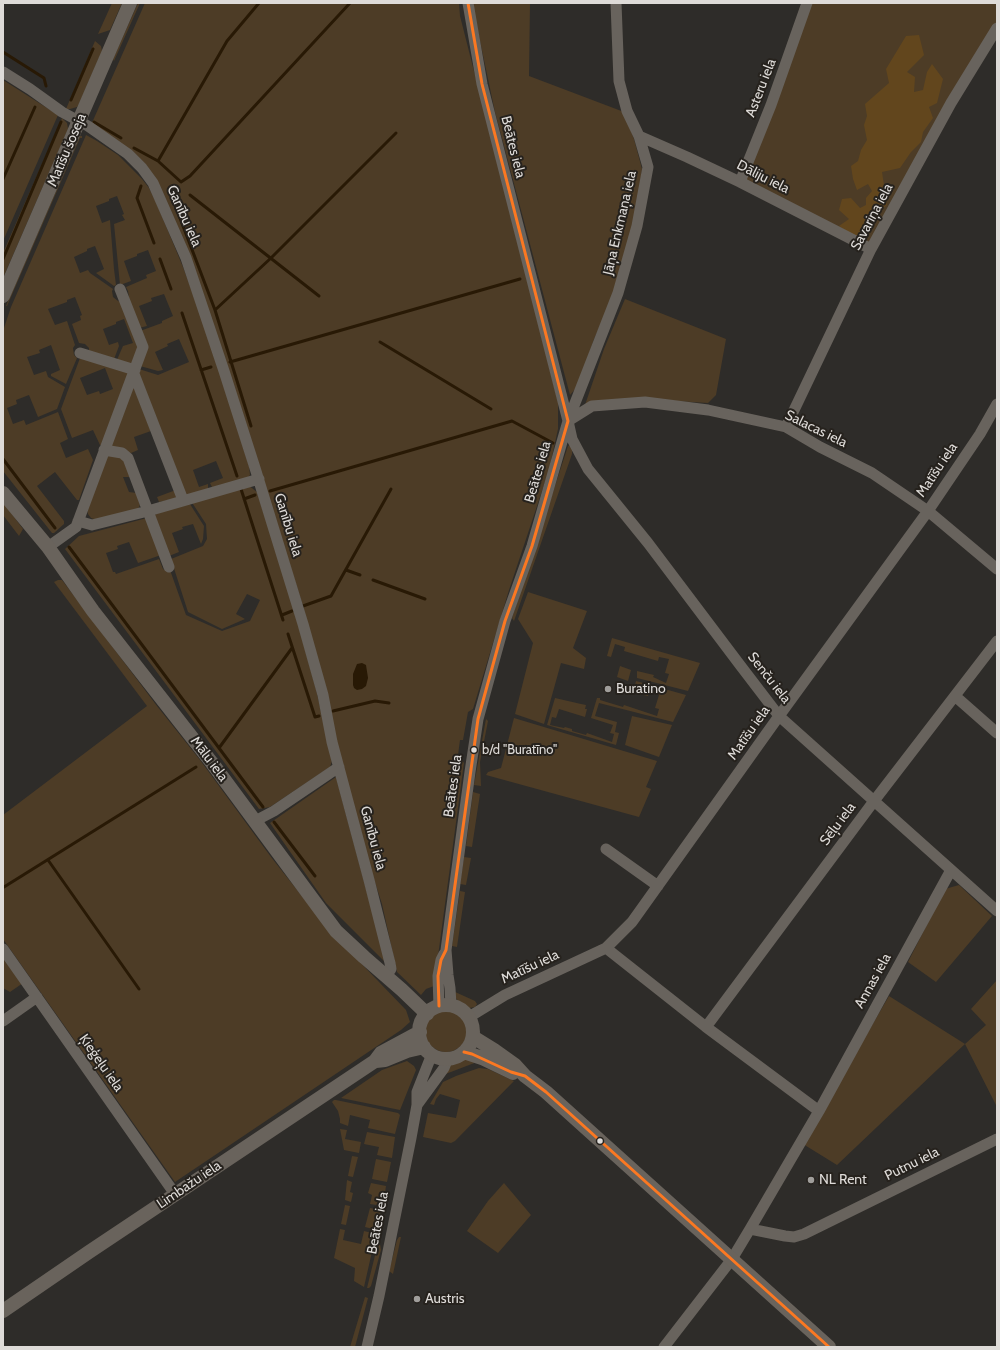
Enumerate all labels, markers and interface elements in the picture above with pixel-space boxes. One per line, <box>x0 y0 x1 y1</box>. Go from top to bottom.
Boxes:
street label: Asteru iela <box>742 56 780 120</box>
street label: Matīšu šoseja <box>44 111 90 189</box>
street label: Beātes iela <box>497 114 529 180</box>
street label: Dāliju iela <box>734 157 792 197</box>
street label: Jāņa Enkmaņa iela <box>600 169 640 277</box>
street label: Savariņa iela <box>847 181 897 253</box>
street label: Ganību iela <box>163 183 205 249</box>
street label: Salacas iela <box>782 407 850 451</box>
street label: Beātes iela <box>521 439 555 505</box>
street label: Matīšu iela <box>913 440 961 500</box>
street label: Ganību iela <box>270 491 306 559</box>
street label: Senču iela <box>744 649 794 707</box>
place label: Buratino <box>616 681 666 697</box>
marker: Buratino <box>603 684 613 694</box>
street label: Matīšu iela <box>724 703 774 763</box>
street label: Mālu iela <box>187 733 231 785</box>
place label: b/d "Buratīno" <box>482 742 557 758</box>
marker: b/d "Buratīno" <box>469 745 479 755</box>
street label: Beātes iela <box>440 754 466 818</box>
street label: Sēļu iela <box>816 799 860 849</box>
street label: Ganību iela <box>356 804 390 872</box>
street label: Matīšu iela <box>498 946 562 988</box>
street label: Annas iela <box>851 951 895 1011</box>
street label: Ķieģeļu iela <box>75 1031 127 1095</box>
unlabelled marker <box>595 1136 605 1146</box>
street label: Putnu iela <box>882 1144 942 1184</box>
street label: Limbažu iela <box>154 1157 224 1213</box>
place label: NL Rent <box>819 1172 867 1188</box>
marker: NL Rent <box>806 1175 816 1185</box>
street label: Beātes iela <box>364 1190 392 1256</box>
place label: Austris <box>425 1291 464 1307</box>
marker: Austris <box>412 1294 422 1304</box>

